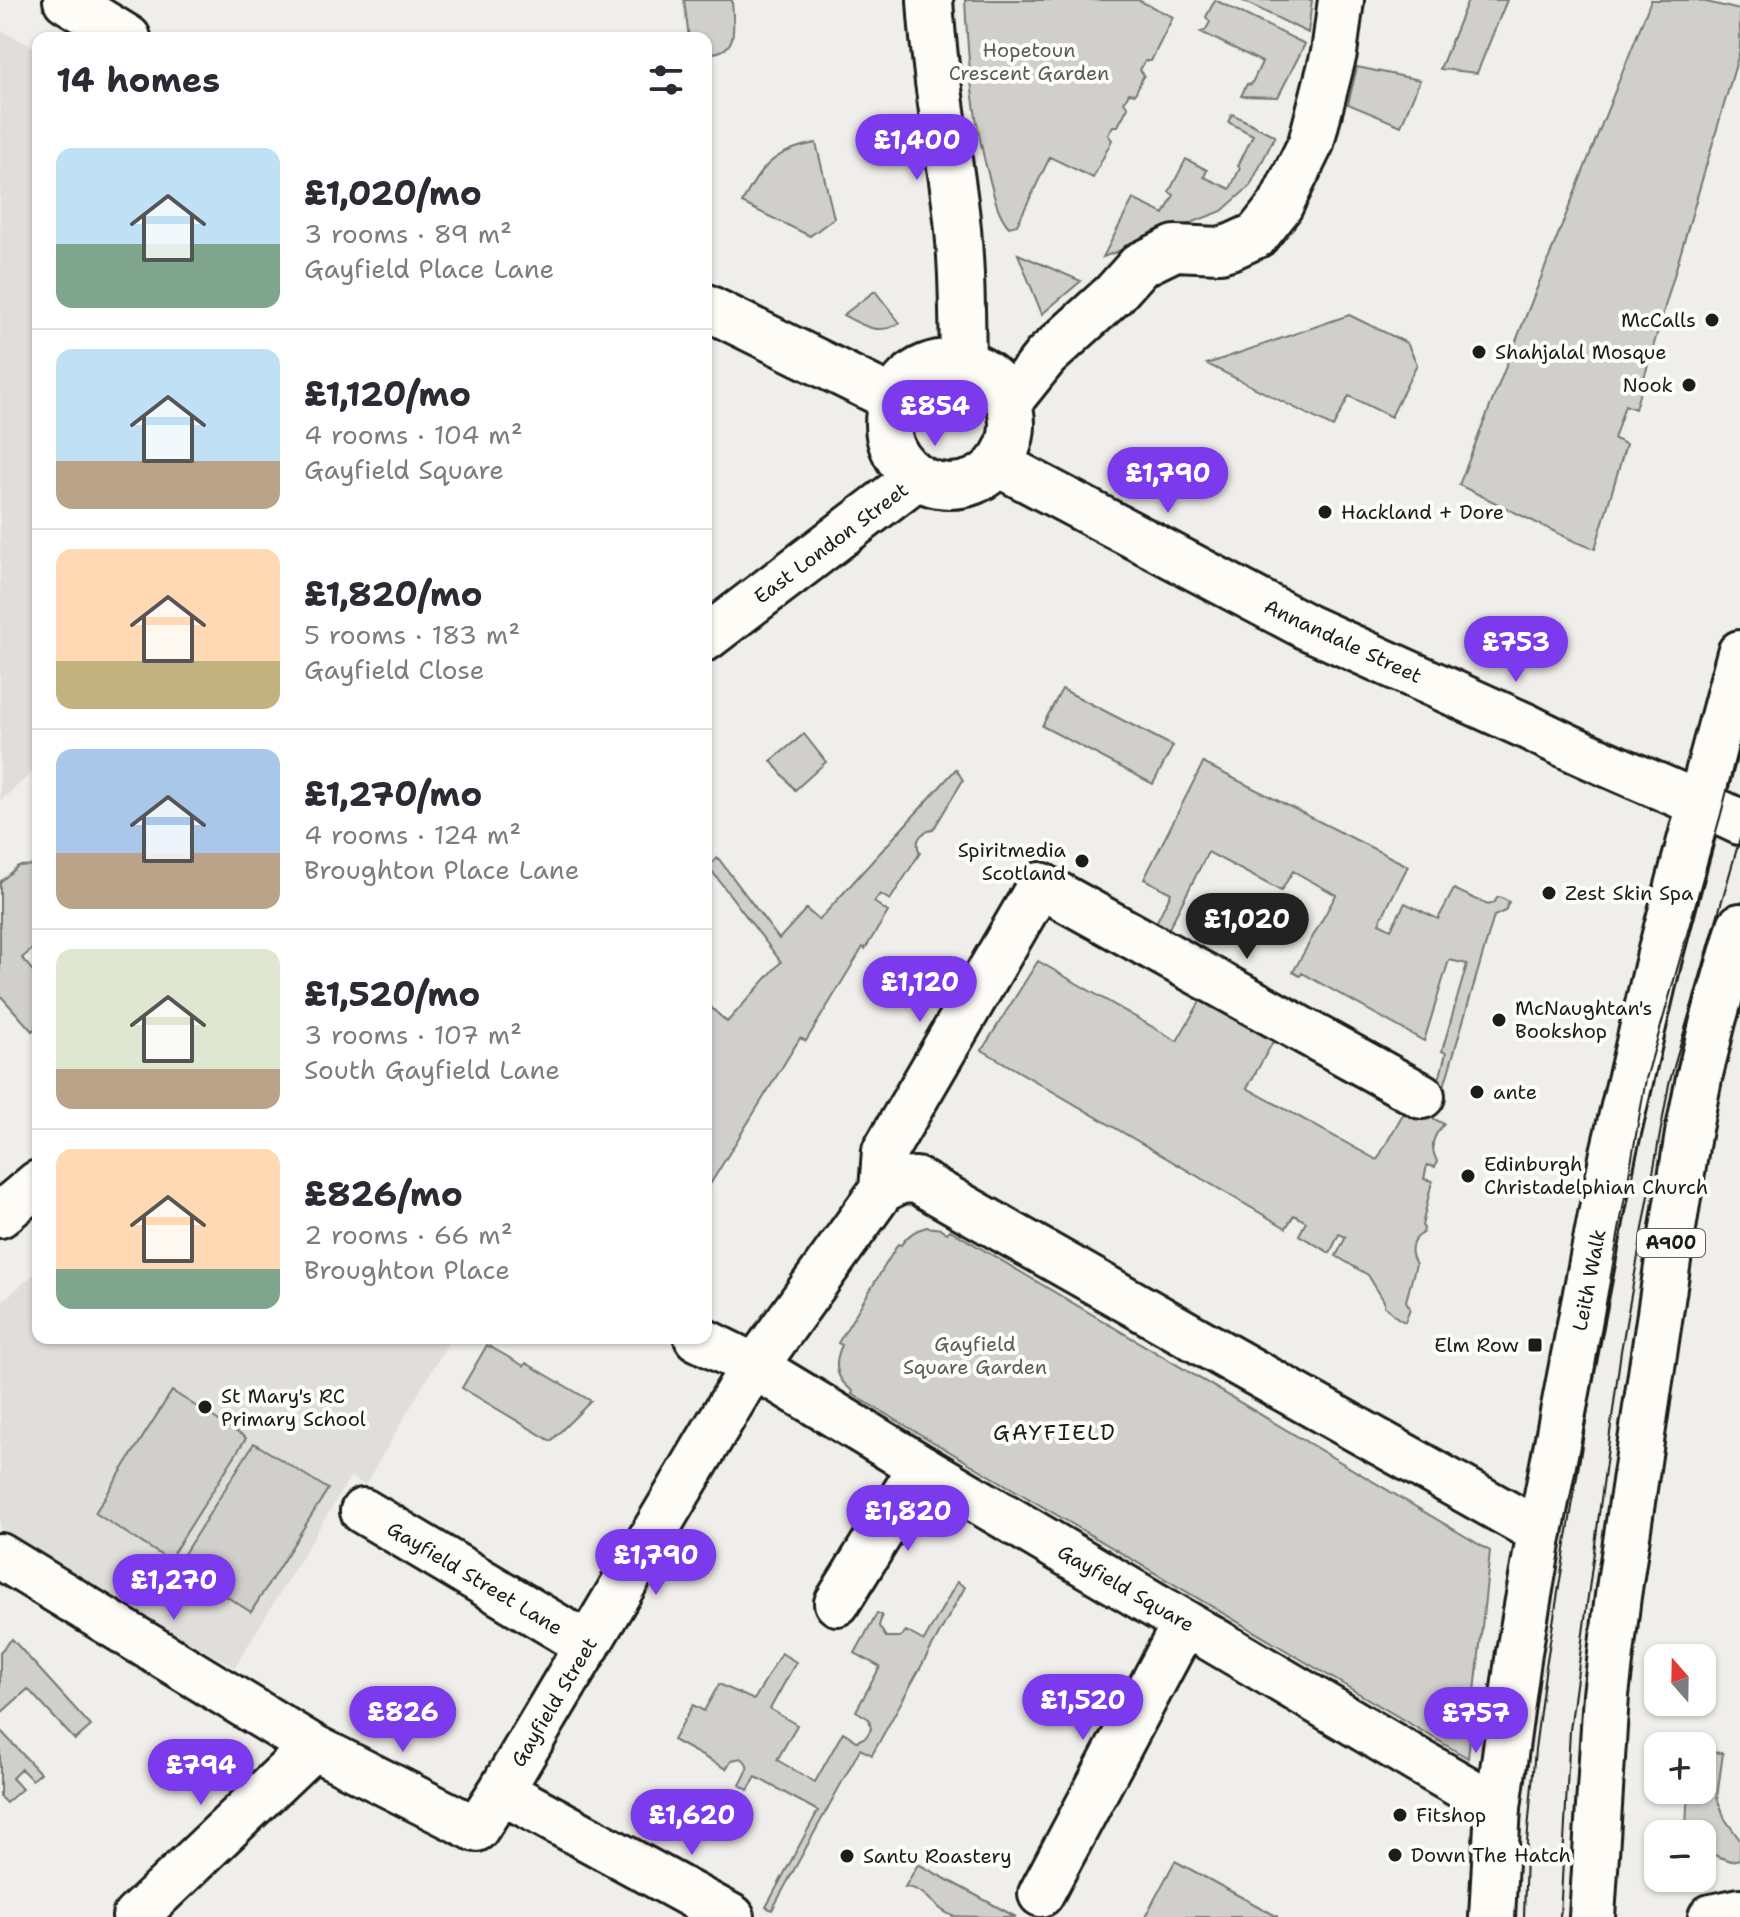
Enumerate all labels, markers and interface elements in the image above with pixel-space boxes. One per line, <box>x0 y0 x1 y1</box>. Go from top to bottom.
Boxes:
park label: Hopetoun Crescent Garden <box>949 37 1109 86</box>
text: 14 homes <box>56 57 220 103</box>
icon: filters <box>644 58 688 102</box>
pin: £1,400 <box>852 114 982 182</box>
text: £1,400 <box>873 122 961 157</box>
text: £1,020/mo <box>304 170 482 216</box>
icon: home <box>120 180 216 276</box>
text: 3 rooms · 89 m² <box>304 216 512 251</box>
text: Gayfield Place Lane <box>304 251 554 286</box>
place label: McCalls <box>1621 307 1696 333</box>
marker: McCalls <box>1703 311 1721 329</box>
place label: Shahjalal Mosque <box>1495 339 1667 365</box>
marker: Shahjalal Mosque <box>1470 343 1488 361</box>
text: £1,120/mo <box>304 371 471 417</box>
place label: Nook <box>1622 372 1673 398</box>
marker: Nook <box>1680 376 1698 394</box>
pin: £854 <box>888 380 982 448</box>
icon: home <box>120 381 216 477</box>
text: £854 <box>900 388 970 423</box>
text: 4 rooms · 104 m² <box>304 417 523 452</box>
pin: £1,790 <box>1103 447 1233 515</box>
text: Gayfield Square <box>304 452 504 487</box>
text: £1,790 <box>1125 455 1211 490</box>
street label: East London Street <box>749 476 913 610</box>
place label: Hackland + Dore <box>1341 499 1504 525</box>
marker: Hackland + Dore <box>1316 503 1334 521</box>
text: £1,820/mo <box>304 571 483 617</box>
icon: home <box>120 581 216 677</box>
street label: Annandale Street <box>1260 593 1426 689</box>
pin: £753 <box>1469 616 1563 684</box>
text: 5 rooms · 183 m² <box>304 617 520 652</box>
text: £753 <box>1482 624 1550 659</box>
text: Gayfield Close <box>304 652 484 687</box>
text: £1,270/mo <box>304 771 482 817</box>
icon: home <box>120 781 216 877</box>
text: 4 rooms · 124 m² <box>304 817 521 852</box>
place label: Spiritmedia Scotland <box>958 837 1067 886</box>
text: Broughton Place Lane <box>304 852 579 887</box>
marker: Spiritmedia Scotland <box>1073 852 1091 870</box>
place label: Zest Skin Spa <box>1565 880 1694 906</box>
marker: Zest Skin Spa <box>1540 884 1558 902</box>
pin: £1,020 <box>1182 893 1312 961</box>
text: £1,020 <box>1204 901 1290 936</box>
pin: £1,120 <box>855 956 985 1024</box>
text: £1,120 <box>881 964 959 999</box>
text: £1,520/mo <box>304 971 480 1017</box>
icon: home <box>120 981 216 1077</box>
place label: McNaughtan's Bookshop <box>1515 995 1652 1044</box>
marker: McNaughtan's Bookshop <box>1490 1011 1508 1029</box>
text: 3 rooms · 107 m² <box>304 1017 522 1052</box>
text: South Gayfield Lane <box>304 1052 560 1087</box>
place label: ante <box>1493 1079 1537 1105</box>
marker: ante <box>1468 1083 1486 1101</box>
place label: Edinburgh Christadelphian Church <box>1484 1151 1708 1200</box>
marker: Edinburgh Christadelphian Church <box>1459 1167 1477 1185</box>
text: £826/mo <box>304 1171 463 1217</box>
icon: home <box>120 1181 216 1277</box>
text: 2 rooms · 66 m² <box>304 1217 513 1252</box>
street label: Leith Walk <box>1566 1227 1612 1333</box>
road number: A900 <box>1637 1229 1705 1257</box>
text: Broughton Place <box>304 1252 510 1287</box>
park label: Gayfield Square Garden <box>903 1331 1047 1380</box>
place label: Elm Row <box>1434 1332 1519 1358</box>
marker: Elm Row <box>1526 1336 1544 1354</box>
place label: St Mary's RC Primary School <box>221 1383 366 1432</box>
marker: St Mary's RC Primary School <box>196 1398 214 1416</box>
district label: GAYFIELD <box>993 1418 1117 1447</box>
pin: £1,820 <box>843 1485 973 1553</box>
text: £1,820 <box>864 1493 952 1528</box>
street label: Gayfield Street Lane <box>382 1515 568 1641</box>
pin: £1,790 <box>591 1529 721 1597</box>
text: £1,790 <box>613 1537 699 1572</box>
street label: Gayfield Square <box>1053 1538 1199 1638</box>
pin: £1,270 <box>109 1554 239 1622</box>
text: £1,270 <box>131 1562 217 1597</box>
street label: Gayfield Street <box>505 1632 603 1772</box>
north arrow <box>1644 1644 1716 1716</box>
map controls <box>1644 1644 1716 1892</box>
pin: £1,520 <box>1018 1674 1148 1742</box>
text: £1,520 <box>1040 1682 1126 1717</box>
pin: £826 <box>356 1686 450 1754</box>
pin: £757 <box>1429 1687 1523 1755</box>
text: £826 <box>367 1694 439 1729</box>
text: £757 <box>1442 1695 1510 1730</box>
button: + <box>1644 1732 1716 1804</box>
pin: £794 <box>154 1739 248 1807</box>
text: £794 <box>166 1747 236 1782</box>
pin: £1,620 <box>627 1789 757 1857</box>
text: £1,620 <box>649 1797 735 1832</box>
place label: Fitshop <box>1416 1802 1486 1828</box>
marker: Fitshop <box>1391 1806 1409 1824</box>
button: − <box>1644 1820 1716 1892</box>
place label: Down The Hatch <box>1411 1842 1571 1868</box>
place label: Santu Roastery <box>863 1843 1012 1869</box>
marker: Down The Hatch <box>1386 1846 1404 1864</box>
marker: Santu Roastery <box>838 1847 856 1865</box>

